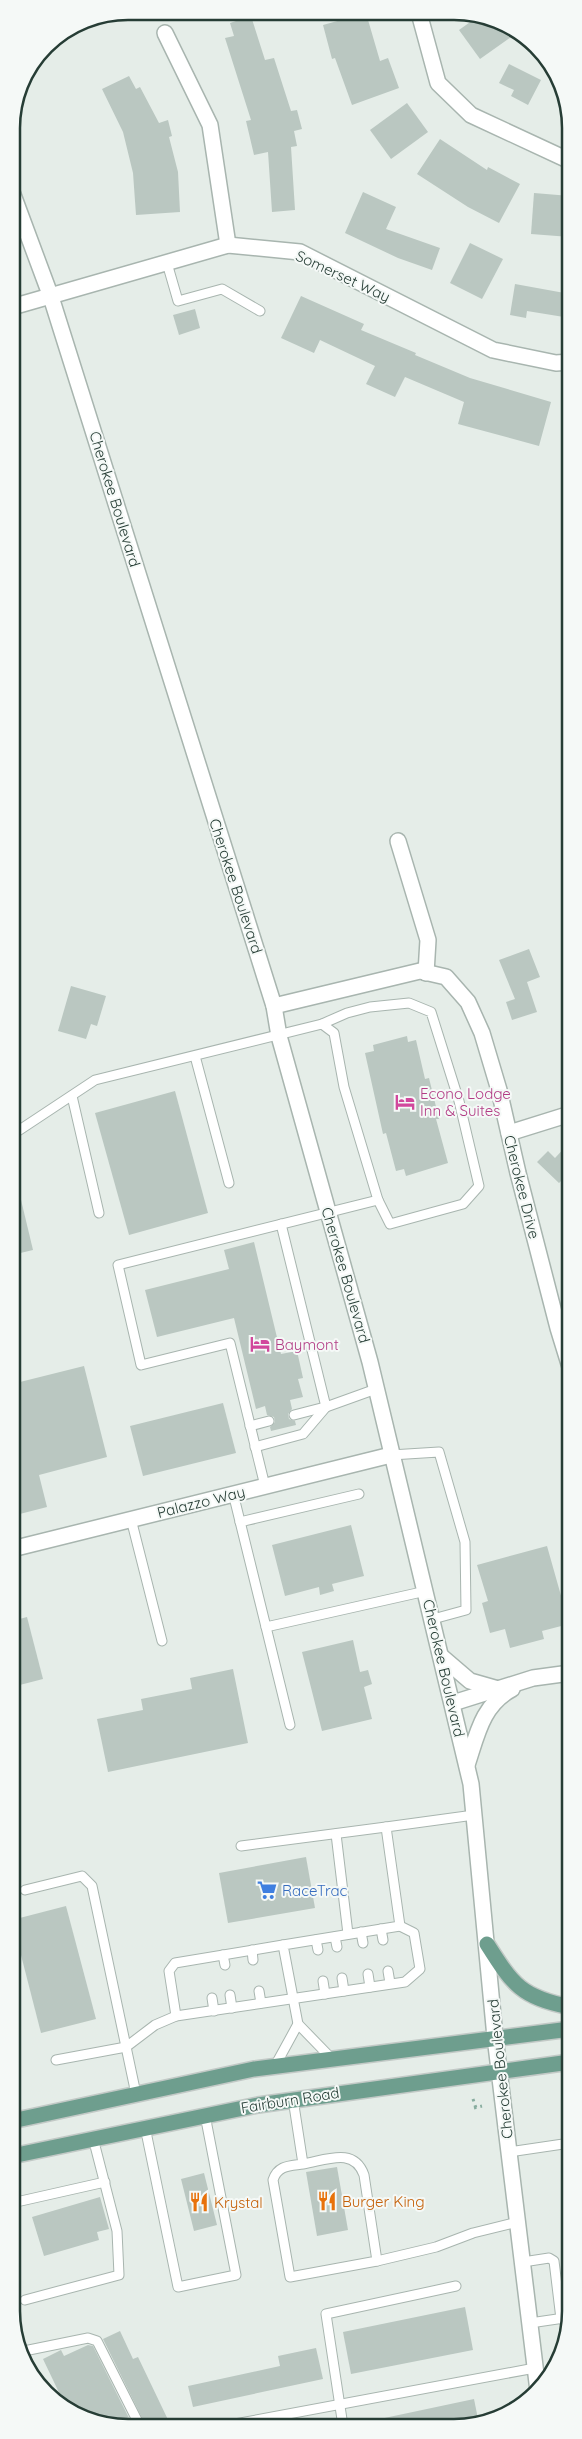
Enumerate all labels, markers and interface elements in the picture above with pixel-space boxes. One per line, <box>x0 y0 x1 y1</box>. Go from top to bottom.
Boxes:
street label: Somerset Way <box>293 246 393 306</box>
street label: Cherokee Boulevard <box>85 429 145 569</box>
street label: Cherokee Boulevard <box>205 816 267 956</box>
place label: Econo Lodge Inn & Suites <box>420 1084 511 1120</box>
hotel icon: Econo Lodge Inn & Suites <box>394 1091 416 1113</box>
street label: Cherokee Drive <box>500 1133 544 1241</box>
street label: Cherokee Boulevard <box>317 1205 375 1345</box>
hotel icon: Baymont <box>249 1333 271 1355</box>
place label: Baymont <box>275 1335 339 1354</box>
street label: Palazzo Way <box>155 1482 247 1522</box>
street label: Cherokee Boulevard <box>419 1597 469 1739</box>
supermarket icon: RaceTrac <box>256 1879 278 1901</box>
place label: RaceTrac <box>282 1881 348 1900</box>
street label: Cherokee Boulevard <box>483 1998 517 2140</box>
street label: Fairburn Road <box>239 2083 341 2117</box>
restaurant icon: Burger King <box>316 2190 338 2212</box>
restaurant icon: Krystal <box>188 2191 210 2213</box>
place label: Burger King <box>342 2192 425 2211</box>
place label: Krystal <box>214 2193 263 2212</box>

